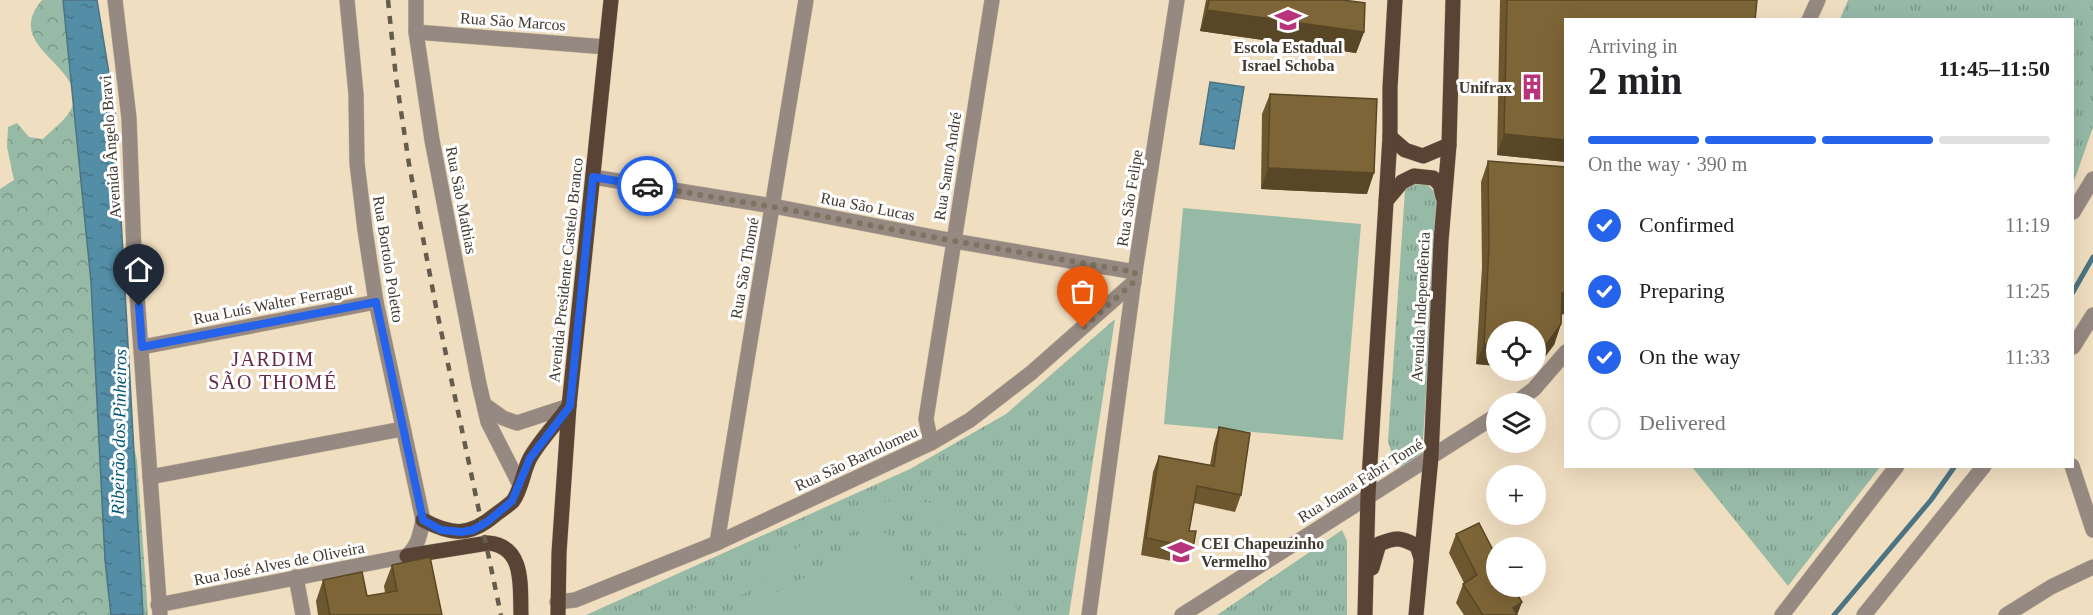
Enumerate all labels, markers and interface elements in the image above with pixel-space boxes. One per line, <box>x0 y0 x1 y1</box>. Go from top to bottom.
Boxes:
school or university icon: Escola Estadual Israel Schoba <box>1273 5 1303 35</box>
street label: Rua São Marcos <box>460 9 566 34</box>
text: Arriving in <box>1588 35 1677 57</box>
place label: Escola Estadual Israel Schoba <box>1234 39 1343 74</box>
text: 11:45–11:50 <box>1939 56 2050 81</box>
text: 2 min <box>1588 59 1682 102</box>
building icon: Unifrax <box>1517 72 1547 102</box>
street label: Avenida Ângelo Bravi <box>96 74 125 219</box>
place label: Unifrax <box>1459 79 1512 96</box>
street label: Rua Santo André <box>931 111 964 221</box>
street label: Rua São Mathias <box>443 145 480 255</box>
street label: Rua São Felipe <box>1113 148 1147 248</box>
text: On the way · 390 m <box>1588 153 1747 175</box>
courier <box>617 156 677 216</box>
street label: Avenida Presidente Castelo Branco <box>545 157 586 383</box>
icon: car <box>631 170 664 203</box>
street label: Rua São Lucas <box>819 189 917 224</box>
street label: Rua Bortolo Poletto <box>370 195 407 324</box>
icon: check <box>1588 209 1621 242</box>
text: Confirmed <box>1639 212 1734 237</box>
text: 11:19 <box>2005 214 2050 236</box>
street label: Rua São Thomé <box>727 216 762 320</box>
street label: Avenida Independência <box>1408 232 1434 383</box>
pin <box>113 244 164 306</box>
icon: home <box>122 253 155 286</box>
pin <box>1057 266 1108 328</box>
icon: bag <box>1066 275 1099 308</box>
icon: check <box>1588 275 1621 308</box>
text: Preparing <box>1639 278 1725 303</box>
street label: Rua Luís Walter Ferragut <box>192 280 355 328</box>
text: 11:25 <box>2005 280 2050 302</box>
map controls <box>1486 321 1546 597</box>
button: locate <box>1486 321 1546 381</box>
icon: check <box>1588 341 1621 374</box>
text: On the way <box>1639 344 1740 369</box>
text: 11:33 <box>2005 346 2050 368</box>
district label: JARDIM SÃO THOMÉ <box>208 348 338 393</box>
water label: Ribeirão dos Pinheiros <box>108 349 130 516</box>
button: layers <box>1486 393 1546 453</box>
text: Delivered <box>1639 410 1726 435</box>
street label: Rua São Bartolomeu <box>792 423 920 494</box>
street label: Rua Joana Fabri Tomé <box>1295 435 1426 526</box>
button: + <box>1486 465 1546 525</box>
place label: CEI Chapeuzinho Vermelho <box>1201 535 1324 570</box>
school or university icon: CEI Chapeuzinho Vermelho <box>1166 537 1196 567</box>
button: − <box>1486 537 1546 597</box>
street label: Rua José Alves de Oliveira <box>192 539 366 588</box>

